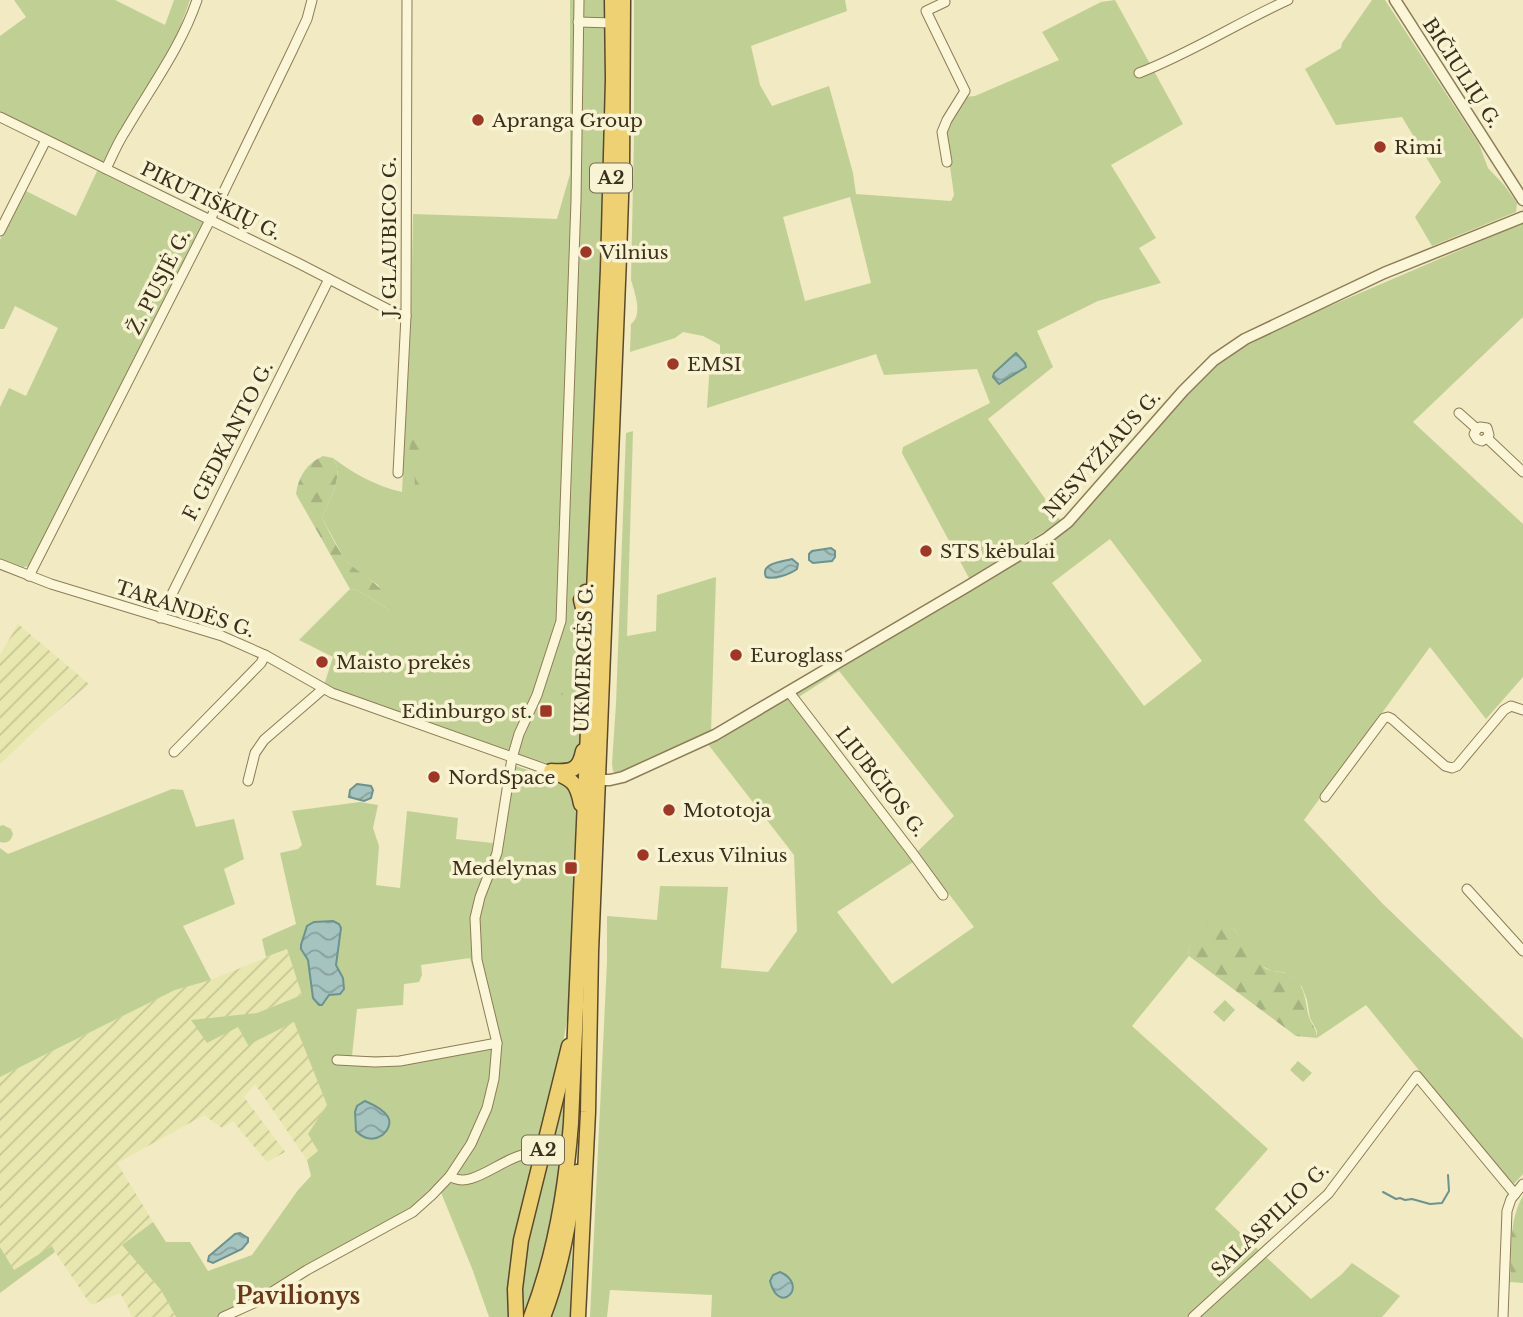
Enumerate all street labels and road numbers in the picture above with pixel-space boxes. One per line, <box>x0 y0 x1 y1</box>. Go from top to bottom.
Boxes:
street label: BIČIULIŲ G. <box>1418 14 1506 132</box>
street label: PIKUTIŠKIŲ G. <box>137 157 285 245</box>
street label: J. GLAUBICO G. <box>378 157 401 320</box>
road number: A2 <box>590 163 632 192</box>
street label: Ž. PUSJĖ G. <box>123 226 195 338</box>
street label: F. GEDKANTO G. <box>178 358 278 524</box>
street label: NESVYŽIAUS G. <box>1039 385 1165 523</box>
street label: TARANDĖS G. <box>113 576 257 642</box>
street label: UKMERGĖS G. <box>570 583 598 733</box>
street label: LIUBČIOS G. <box>831 723 931 841</box>
road number: A2 <box>522 1135 564 1164</box>
street label: SALASPILIO G. <box>1206 1158 1334 1282</box>

